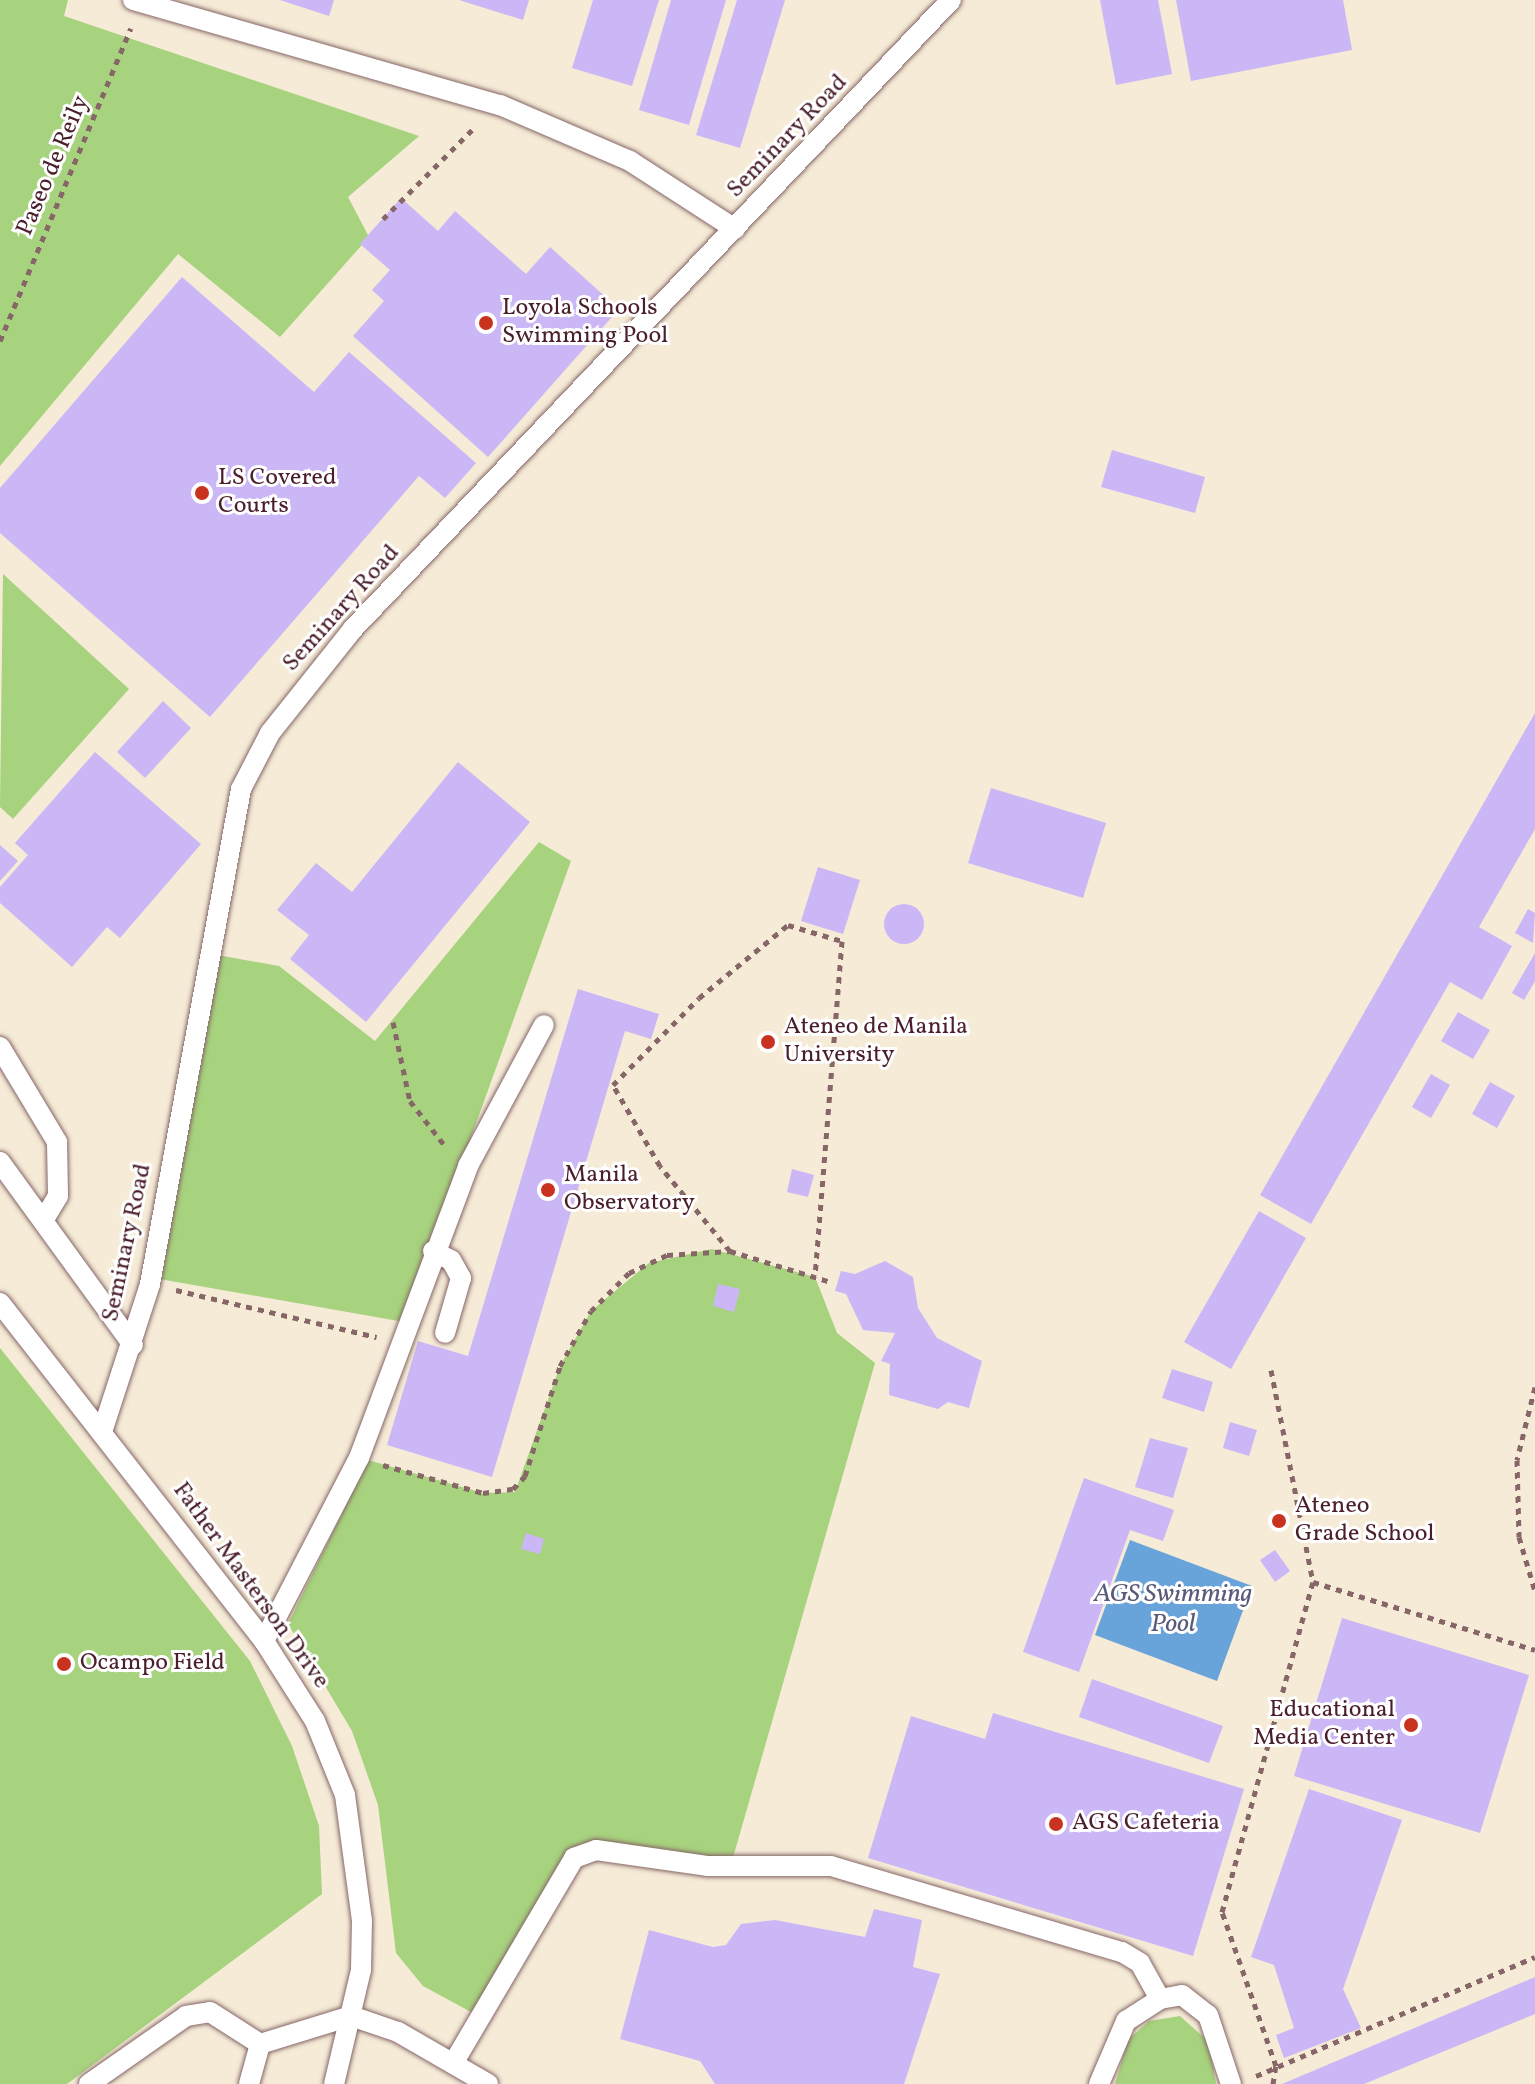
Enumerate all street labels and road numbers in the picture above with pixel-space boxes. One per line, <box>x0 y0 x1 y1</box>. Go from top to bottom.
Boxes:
street label: Seminary Road <box>722 69 854 205</box>
street label: Paseo de Reily <box>12 92 96 240</box>
street label: Seminary Road <box>277 539 407 679</box>
street label: Seminary Road <box>97 1161 159 1325</box>
street label: Father Masterson Drive <box>166 1477 334 1695</box>

